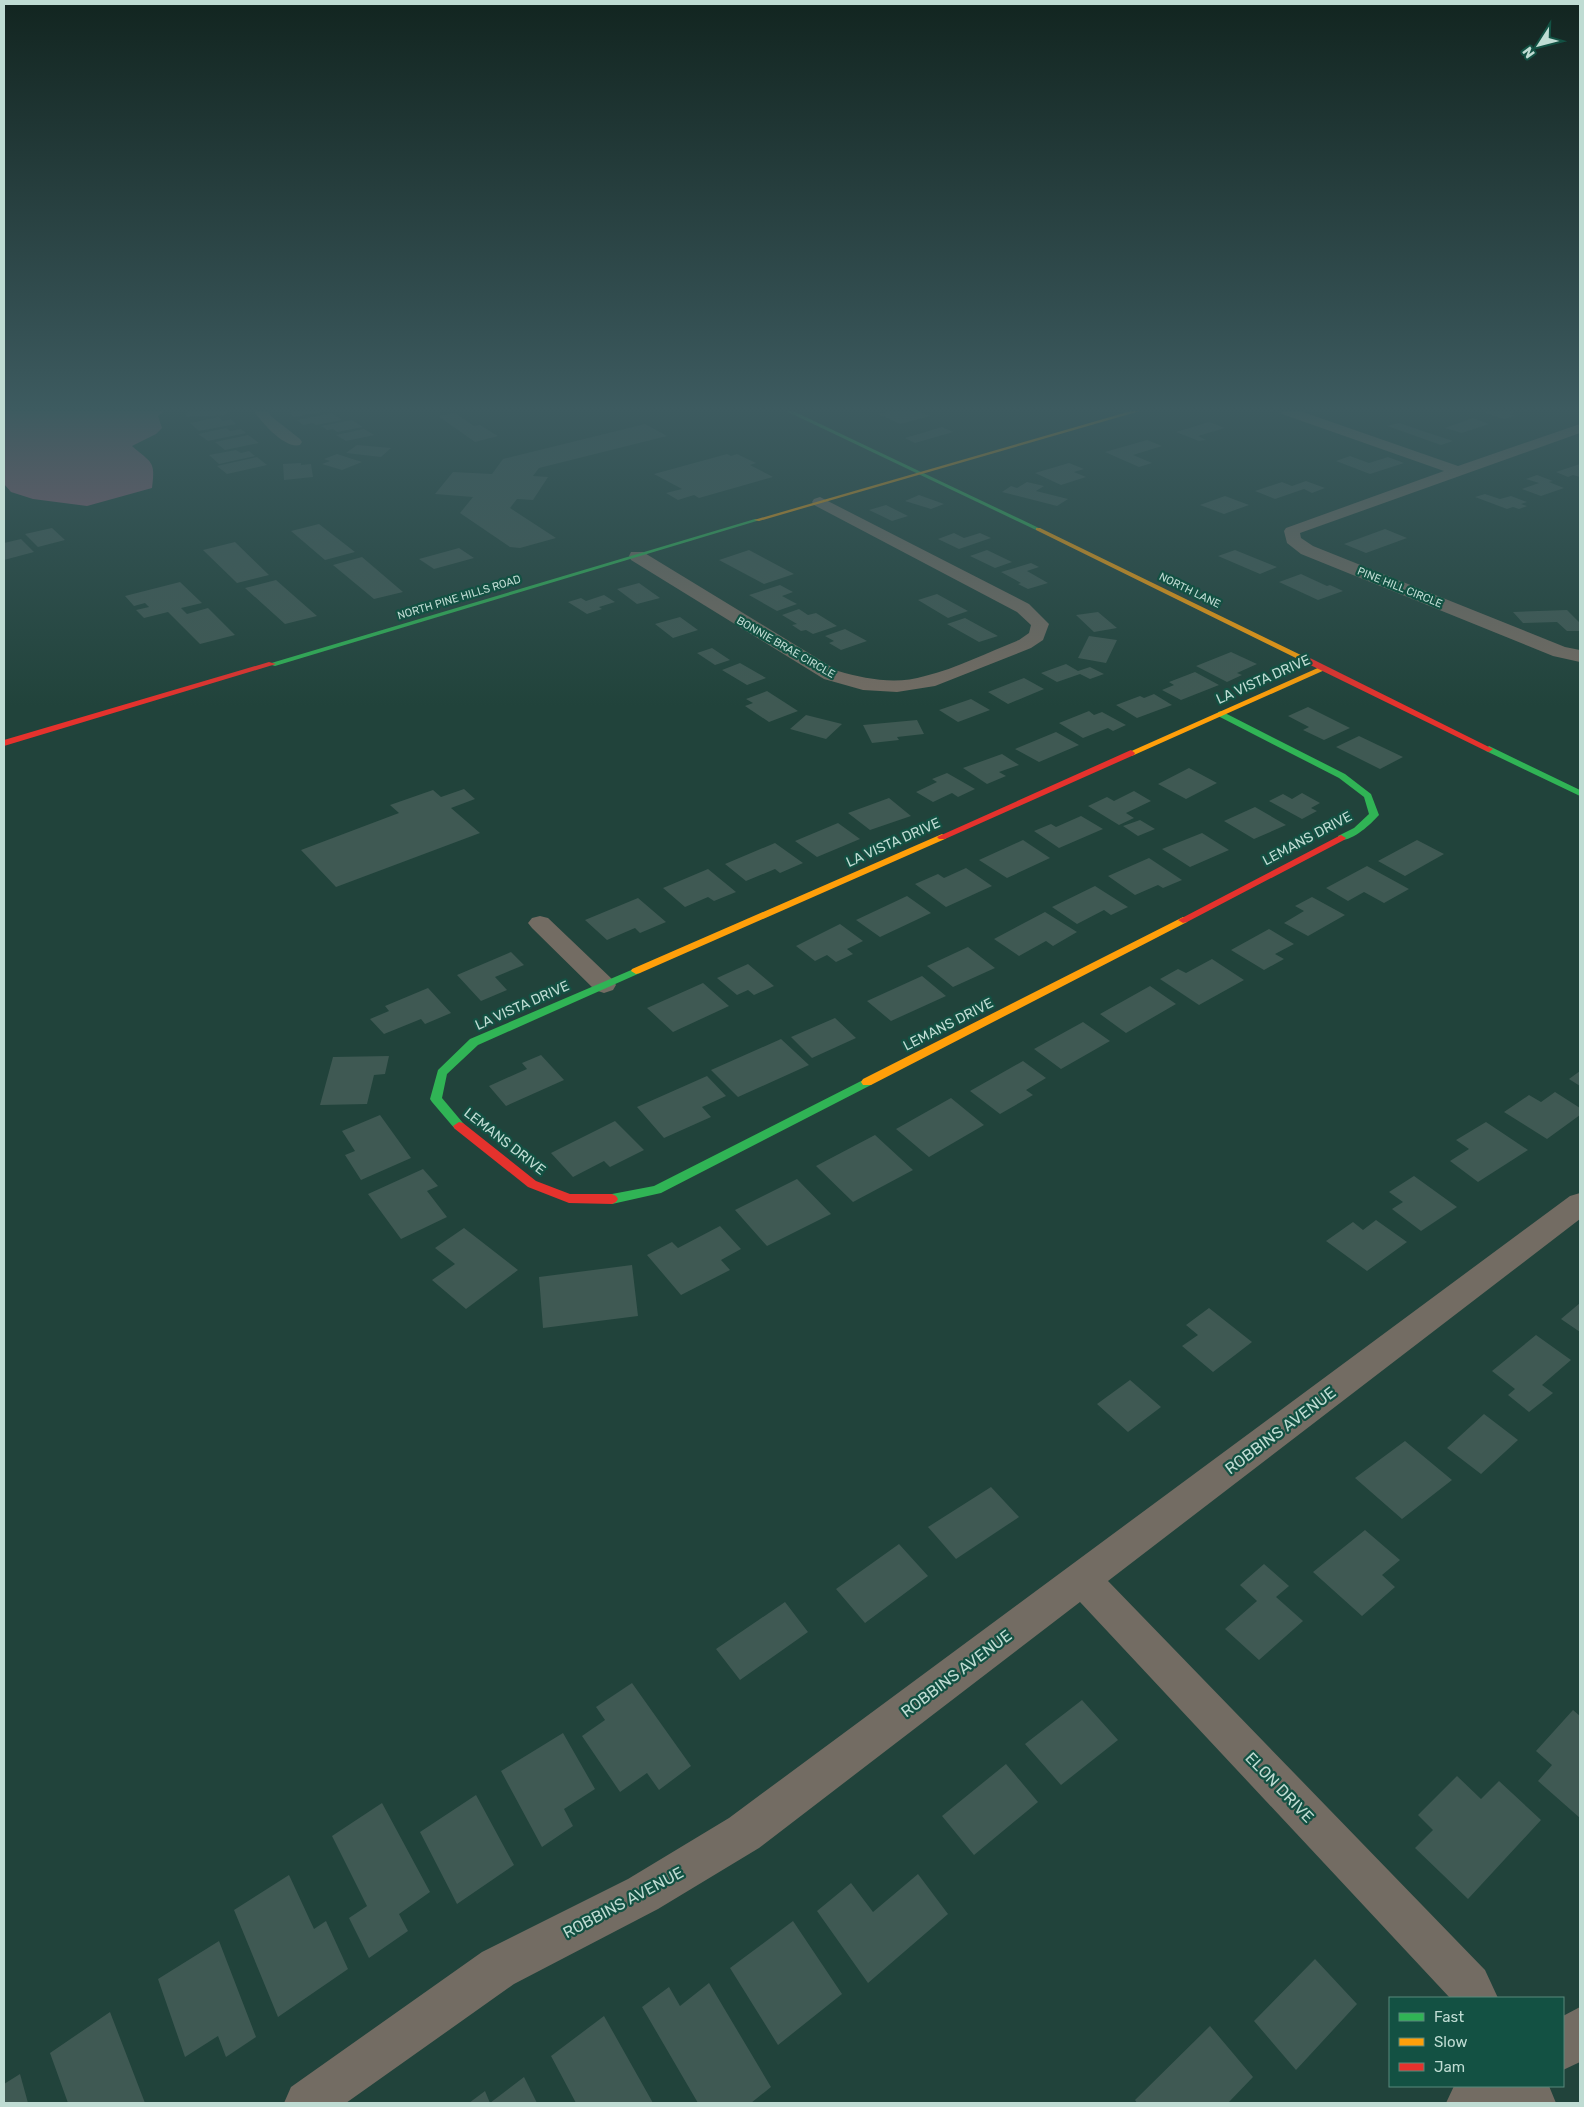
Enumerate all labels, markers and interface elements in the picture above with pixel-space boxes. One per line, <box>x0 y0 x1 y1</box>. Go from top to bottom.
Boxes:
north arrow <box>1514 20 1564 70</box>
text: N <box>1519 43 1539 61</box>
street label: PINE HILL CIRCLE <box>1355 564 1444 611</box>
street label: NORTH LANE <box>1157 570 1223 611</box>
street label: NORTH PINE HILLS ROAD <box>396 572 522 622</box>
street label: BONNIE BRAE CIRCLE <box>734 614 838 681</box>
street label: LA VISTA DRIVE <box>1213 651 1313 708</box>
street label: LEMANS DRIVE <box>1260 808 1355 869</box>
street label: LA VISTA DRIVE <box>843 814 943 871</box>
street label: LA VISTA DRIVE <box>472 977 572 1034</box>
street label: LEMANS DRIVE <box>900 994 996 1054</box>
street label: LEMANS DRIVE <box>460 1104 549 1179</box>
street label: ROBBINS AVENUE <box>1221 1383 1339 1478</box>
street label: ROBBINS AVENUE <box>897 1626 1015 1721</box>
street label: ELON DRIVE <box>1241 1748 1318 1826</box>
street label: ROBBINS AVENUE <box>560 1863 687 1942</box>
legend <box>1389 1997 1564 2087</box>
text: Fast <box>1434 2008 1464 2026</box>
text: Slow <box>1434 2033 1467 2051</box>
text: Jam <box>1434 2058 1465 2076</box>

